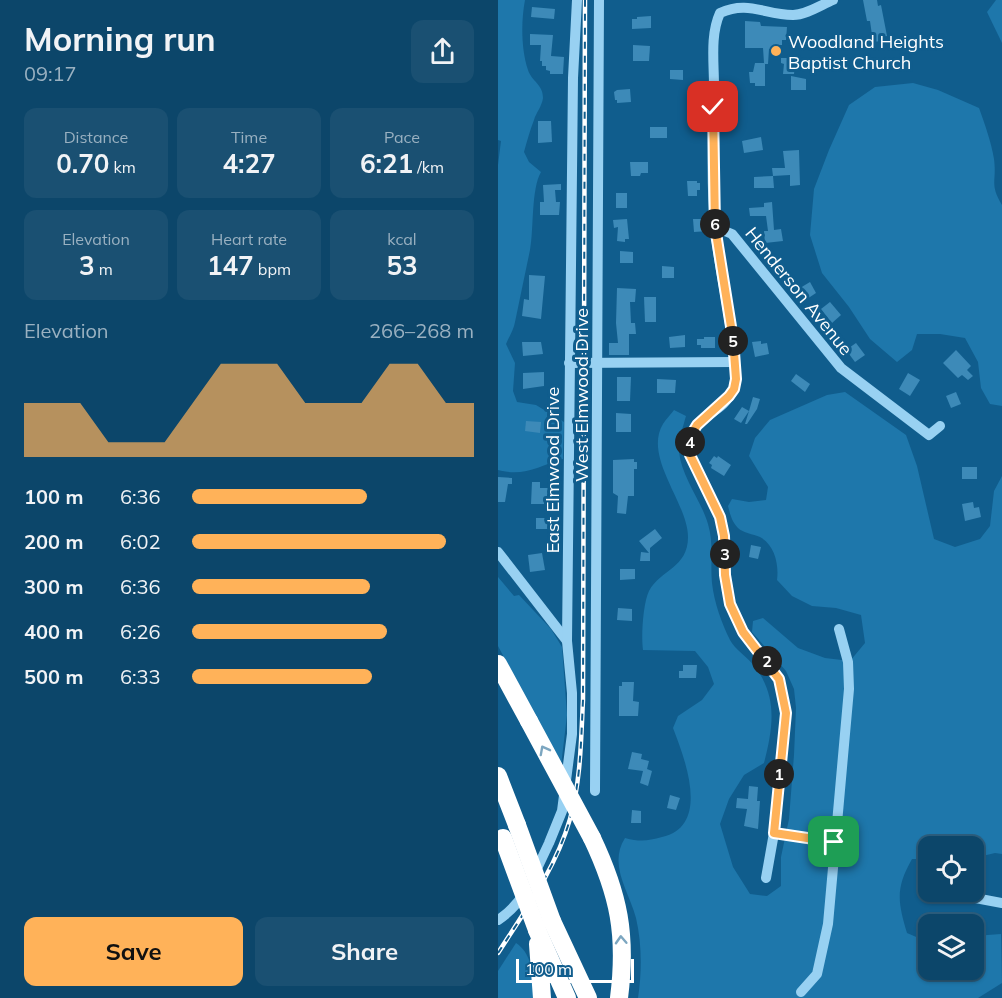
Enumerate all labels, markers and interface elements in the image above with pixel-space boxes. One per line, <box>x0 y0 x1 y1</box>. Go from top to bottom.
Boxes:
text: Morning run <box>24 18 216 59</box>
button: share <box>411 20 474 83</box>
place label: Woodland Heights Baptist Church <box>788 30 944 74</box>
marker: Woodland Heights Baptist Church <box>769 44 783 58</box>
text: 09:17 <box>24 61 77 86</box>
pin <box>687 81 738 132</box>
icon: check <box>696 90 729 123</box>
text: Distance <box>64 127 128 147</box>
text: Time <box>231 127 267 147</box>
text: Pace <box>384 127 420 147</box>
text: 0.70 <box>56 147 109 180</box>
text: 4:27 <box>222 147 276 180</box>
text: 6:21 <box>360 147 413 180</box>
text: km <box>109 157 136 177</box>
text: /km <box>413 157 444 177</box>
pin: 6 <box>700 209 730 239</box>
text: 6 <box>710 214 720 234</box>
street label: Henderson Avenue <box>740 222 858 360</box>
text: Elevation <box>62 229 130 249</box>
text: Heart rate <box>211 229 287 249</box>
text: kcal <box>387 229 417 249</box>
text: 3 <box>79 249 95 282</box>
text: 147 <box>207 249 254 282</box>
text: 53 <box>386 249 418 282</box>
text: m <box>95 259 113 279</box>
text: bpm <box>254 259 291 279</box>
street label: West Elmwood Drive <box>570 308 593 482</box>
text: Elevation <box>24 318 109 343</box>
text: 266–268 m <box>369 318 474 343</box>
pin: 5 <box>718 326 748 356</box>
text: 5 <box>728 331 738 351</box>
street label: East Elmwood Drive <box>541 387 564 553</box>
pin: 4 <box>675 427 705 457</box>
text: 4 <box>685 432 695 452</box>
text: 100 m <box>24 484 83 509</box>
text: 6:36 <box>120 484 161 509</box>
text: 200 m <box>24 529 83 554</box>
text: 6:02 <box>120 529 161 554</box>
pin: 3 <box>710 539 740 569</box>
text: 3 <box>720 544 730 564</box>
text: 300 m <box>24 574 83 599</box>
text: 6:36 <box>120 574 161 599</box>
text: 400 m <box>24 619 83 644</box>
text: 6:26 <box>120 619 161 644</box>
pin: 2 <box>752 646 782 676</box>
text: 2 <box>762 651 772 671</box>
text: 500 m <box>24 664 83 689</box>
text: 6:33 <box>120 664 161 689</box>
one-way arrow <box>540 745 551 756</box>
pin: 1 <box>764 759 794 789</box>
text: 1 <box>774 764 784 784</box>
pin <box>808 816 859 867</box>
icon: arrive <box>817 825 850 858</box>
map controls <box>918 836 984 980</box>
button: locate <box>918 836 984 902</box>
button: layers <box>918 914 984 980</box>
button: Save <box>24 917 243 986</box>
button: Share <box>255 917 474 986</box>
one-way arrow <box>615 935 628 944</box>
scale bar <box>516 956 634 984</box>
text: 100 m <box>525 959 572 979</box>

